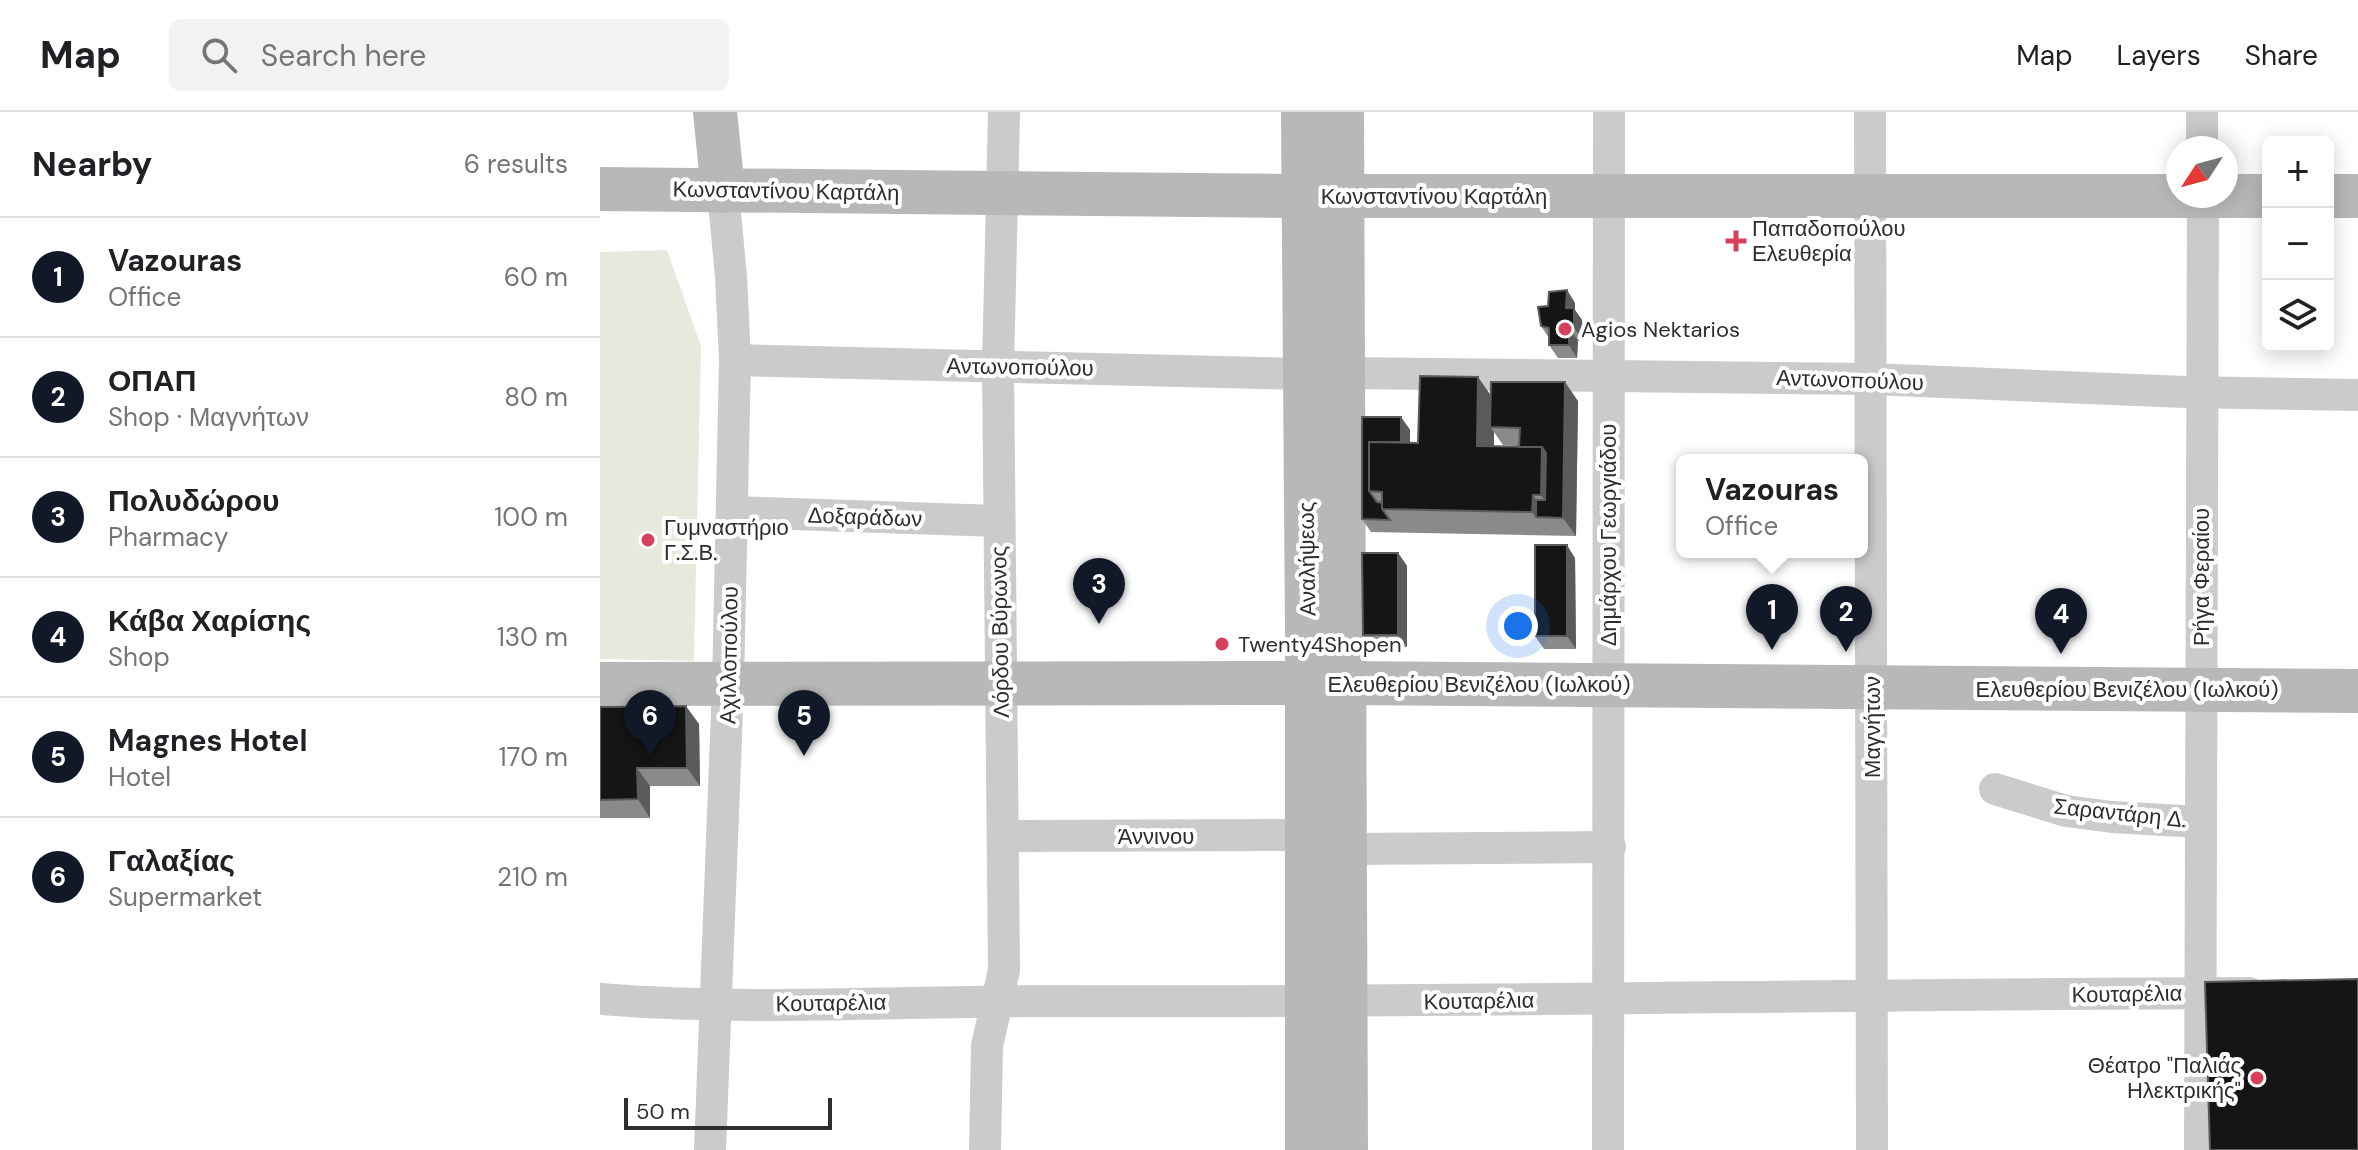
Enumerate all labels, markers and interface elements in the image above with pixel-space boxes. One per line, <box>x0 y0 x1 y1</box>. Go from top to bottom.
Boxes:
search box <box>169 19 729 91</box>
text: Map <box>40 30 121 80</box>
icon: search <box>197 33 241 77</box>
text: Search here <box>261 36 426 75</box>
text: Map <box>2016 37 2073 74</box>
text: Layers <box>2117 37 2201 74</box>
text: Share <box>2245 37 2318 74</box>
north arrow <box>2166 136 2238 208</box>
map controls <box>2262 136 2334 352</box>
button: + <box>2262 136 2334 208</box>
text: Nearby <box>32 142 152 187</box>
text: 6 results <box>464 147 568 181</box>
street label: Κωνσταντίνου Καρτάλη <box>672 175 900 207</box>
street label: Κωνσταντίνου Καρτάλη <box>1321 182 1547 211</box>
button: − <box>2262 208 2334 280</box>
place label: Παπαδοπούλου Ελευθερία <box>1752 214 1905 268</box>
marker: Παπαδοπούλου Ελευθερία <box>1727 232 1745 250</box>
text: Vazouras <box>108 241 242 280</box>
text: 1 <box>53 260 63 294</box>
text: 60 m <box>504 260 568 294</box>
text: Office <box>108 280 181 314</box>
button: layers <box>2262 280 2334 352</box>
place label: Agios Nektarios <box>1581 315 1740 344</box>
marker: Agios Nektarios <box>1556 320 1574 338</box>
street label: Αντωνοπούλου <box>946 351 1094 383</box>
text: ΟΠΑΠ <box>108 361 196 400</box>
street label: Αντωνοπούλου <box>1776 363 1924 397</box>
text: 2 <box>50 380 66 414</box>
text: 80 m <box>504 380 568 414</box>
text: Shop · Μαγνήτων <box>108 400 309 434</box>
street label: Δημάρχου Γεωργιάδου <box>1594 424 1623 646</box>
popup <box>1676 454 1868 558</box>
text: Vazouras <box>1705 470 1839 509</box>
text: Πολυδώρου <box>108 481 280 520</box>
text: 3 <box>50 500 66 534</box>
text: 100 m <box>494 500 568 534</box>
street label: Δοξαράδων <box>807 501 923 533</box>
street label: Αναλήψεως <box>1292 501 1322 617</box>
street label: Ρήγα Φεραίου <box>2187 508 2216 646</box>
text: Office <box>1705 509 1778 543</box>
place label: Γυμναστήριο Γ.Σ.Β. <box>664 513 789 567</box>
text: Pharmacy <box>108 520 228 554</box>
marker: Γυμναστήριο Γ.Σ.Β. <box>639 531 657 549</box>
street label: Λόρδου Βύρωνος <box>984 546 1016 718</box>
pin: 3 <box>1073 558 1125 624</box>
pin: 1 <box>1746 584 1798 650</box>
street label: Αχιλλοπούλου <box>713 586 745 724</box>
pin: 2 <box>1820 586 1872 652</box>
pin: 4 <box>2035 588 2087 654</box>
text: Κάβα Χαρίσης <box>108 601 311 640</box>
your location <box>1498 606 1538 646</box>
text: 4 <box>50 620 66 654</box>
text: 130 m <box>497 620 568 654</box>
place label: Twenty4Shopen <box>1238 630 1402 659</box>
marker: Twenty4Shopen <box>1213 635 1231 653</box>
text: Shop <box>108 640 170 674</box>
street label: Ελευθερίου Βενιζέλου (Ιωλκού) <box>1327 670 1631 699</box>
street label: Ελευθερίου Βενιζέλου (Ιωλκού) <box>1975 675 2279 704</box>
street label: Μαγνήτων <box>1858 676 1887 778</box>
pin: 6 <box>624 690 676 756</box>
pin: 5 <box>778 690 830 756</box>
text: Magnes Hotel <box>108 721 307 760</box>
text: 5 <box>50 740 66 774</box>
text: 170 m <box>499 740 568 774</box>
text: Hotel <box>108 760 171 794</box>
street label: Σαραντάρη Δ. <box>2052 792 2188 834</box>
street label: Άννινου <box>1118 822 1194 851</box>
text: Γαλαξίας <box>108 841 235 880</box>
text: 6 <box>50 860 66 894</box>
text: 210 m <box>497 860 568 894</box>
text: Supermarket <box>108 880 262 914</box>
street label: Κουταρέλια <box>2071 979 2183 1009</box>
street label: Κουταρέλια <box>1423 986 1535 1016</box>
street label: Κουταρέλια <box>775 988 887 1018</box>
place label: Θέατρο "Παλιάς Ηλεκτρικής" <box>2088 1051 2241 1105</box>
marker: Θέατρο "Παλιάς Ηλεκτρικής" <box>2248 1069 2266 1087</box>
scale bar <box>624 1094 832 1130</box>
text: 50 m <box>636 1097 690 1126</box>

